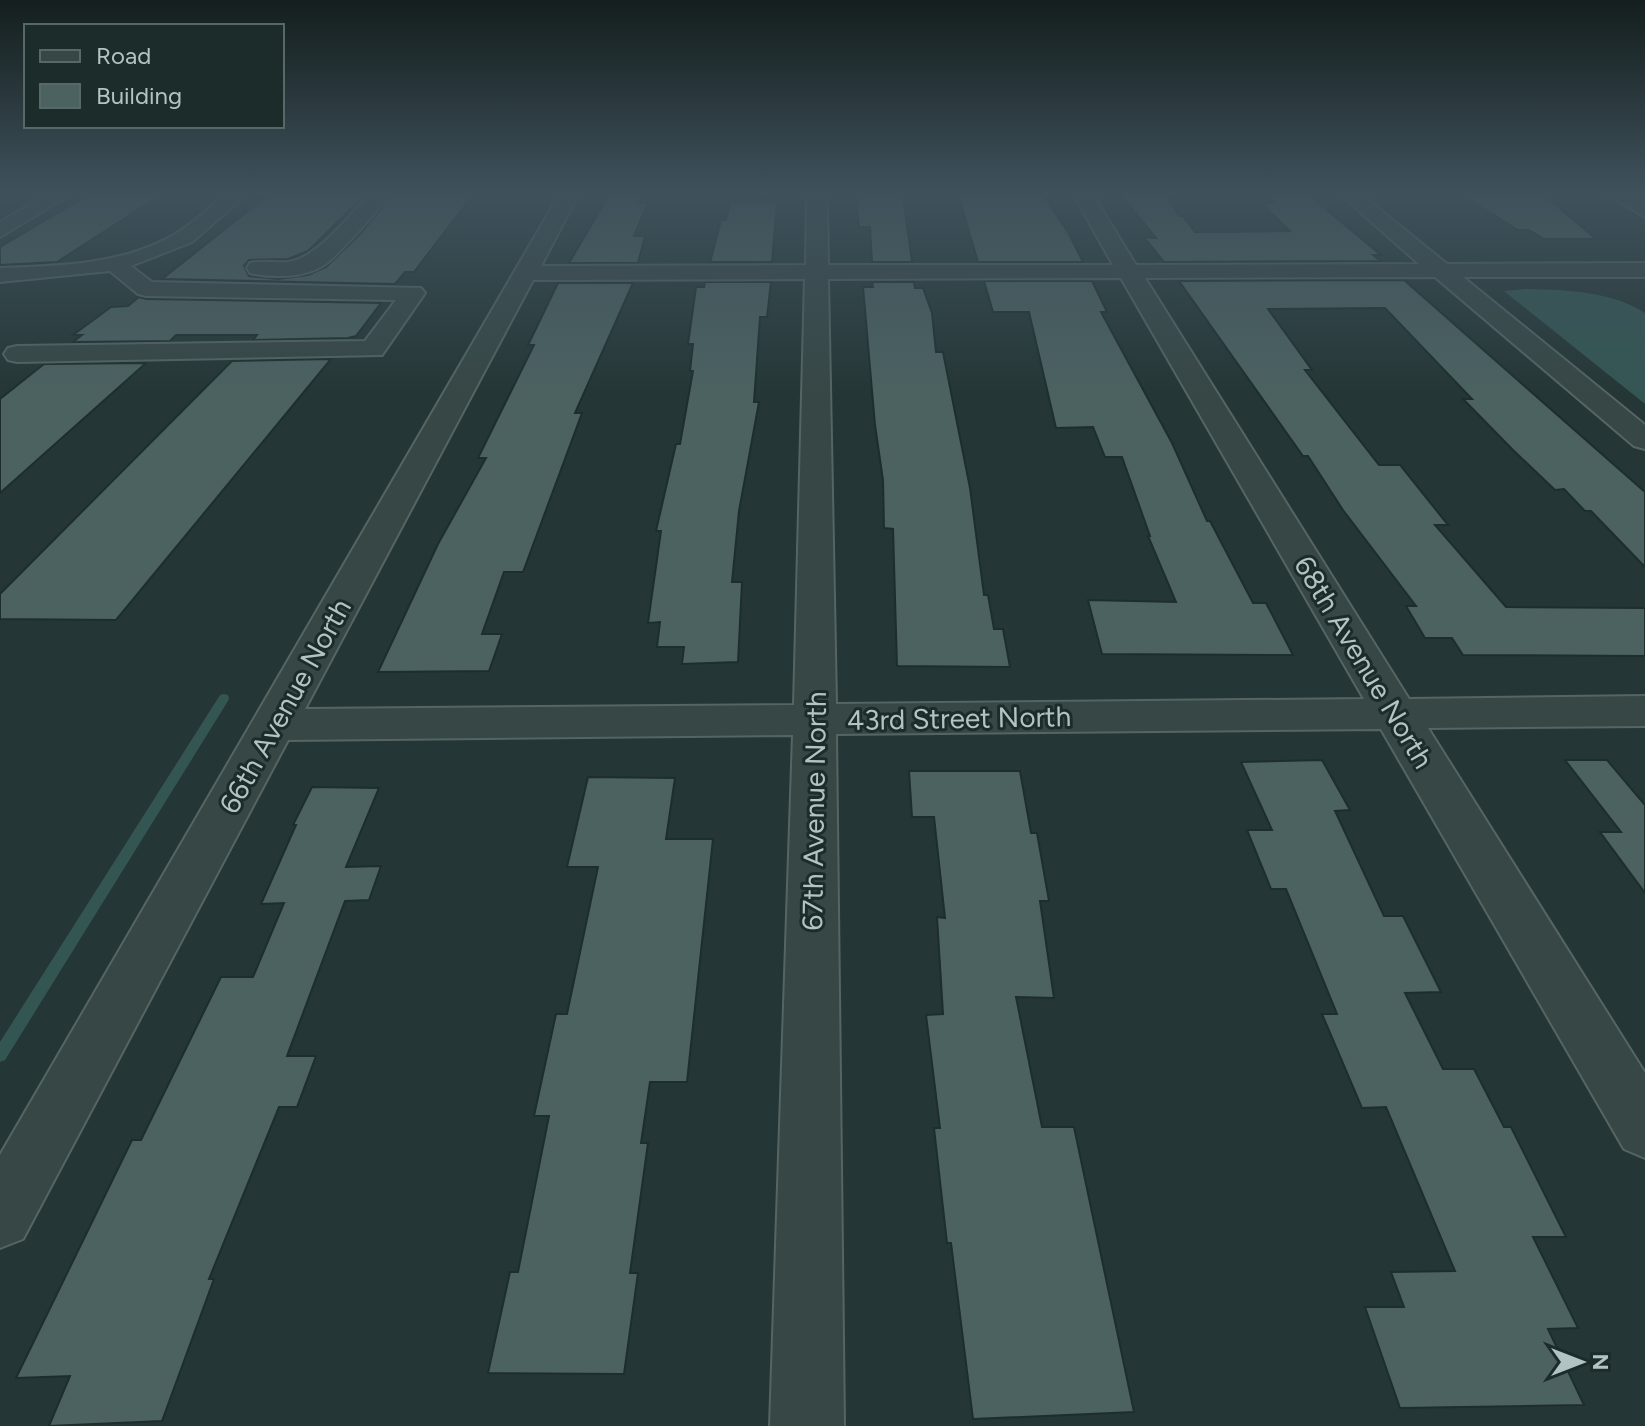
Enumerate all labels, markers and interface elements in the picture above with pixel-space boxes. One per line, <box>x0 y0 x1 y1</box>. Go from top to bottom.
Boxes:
legend <box>24 24 284 128</box>
text: Road <box>96 41 151 70</box>
text: Building <box>96 81 182 110</box>
street label: 68th Avenue North <box>1287 550 1441 774</box>
street label: 66th Avenue North <box>212 593 358 819</box>
street label: 67th Avenue North <box>795 691 833 931</box>
street label: 43rd Street North <box>847 699 1071 737</box>
north arrow <box>1541 1322 1621 1402</box>
text: N <box>1587 1353 1614 1371</box>

